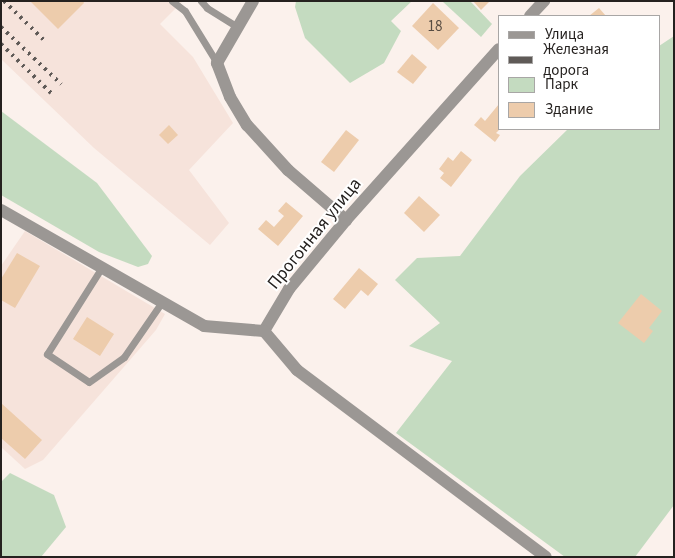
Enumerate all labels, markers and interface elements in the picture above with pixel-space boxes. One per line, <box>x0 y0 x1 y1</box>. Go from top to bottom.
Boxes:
legend <box>498 15 660 130</box>
house number: 18 <box>428 18 442 36</box>
text: Улица <box>545 24 584 45</box>
text: Железная дорога <box>543 39 609 81</box>
text: Парк <box>545 74 578 95</box>
text: Здание <box>545 99 593 120</box>
street label: Прогонная улица <box>263 174 367 294</box>

